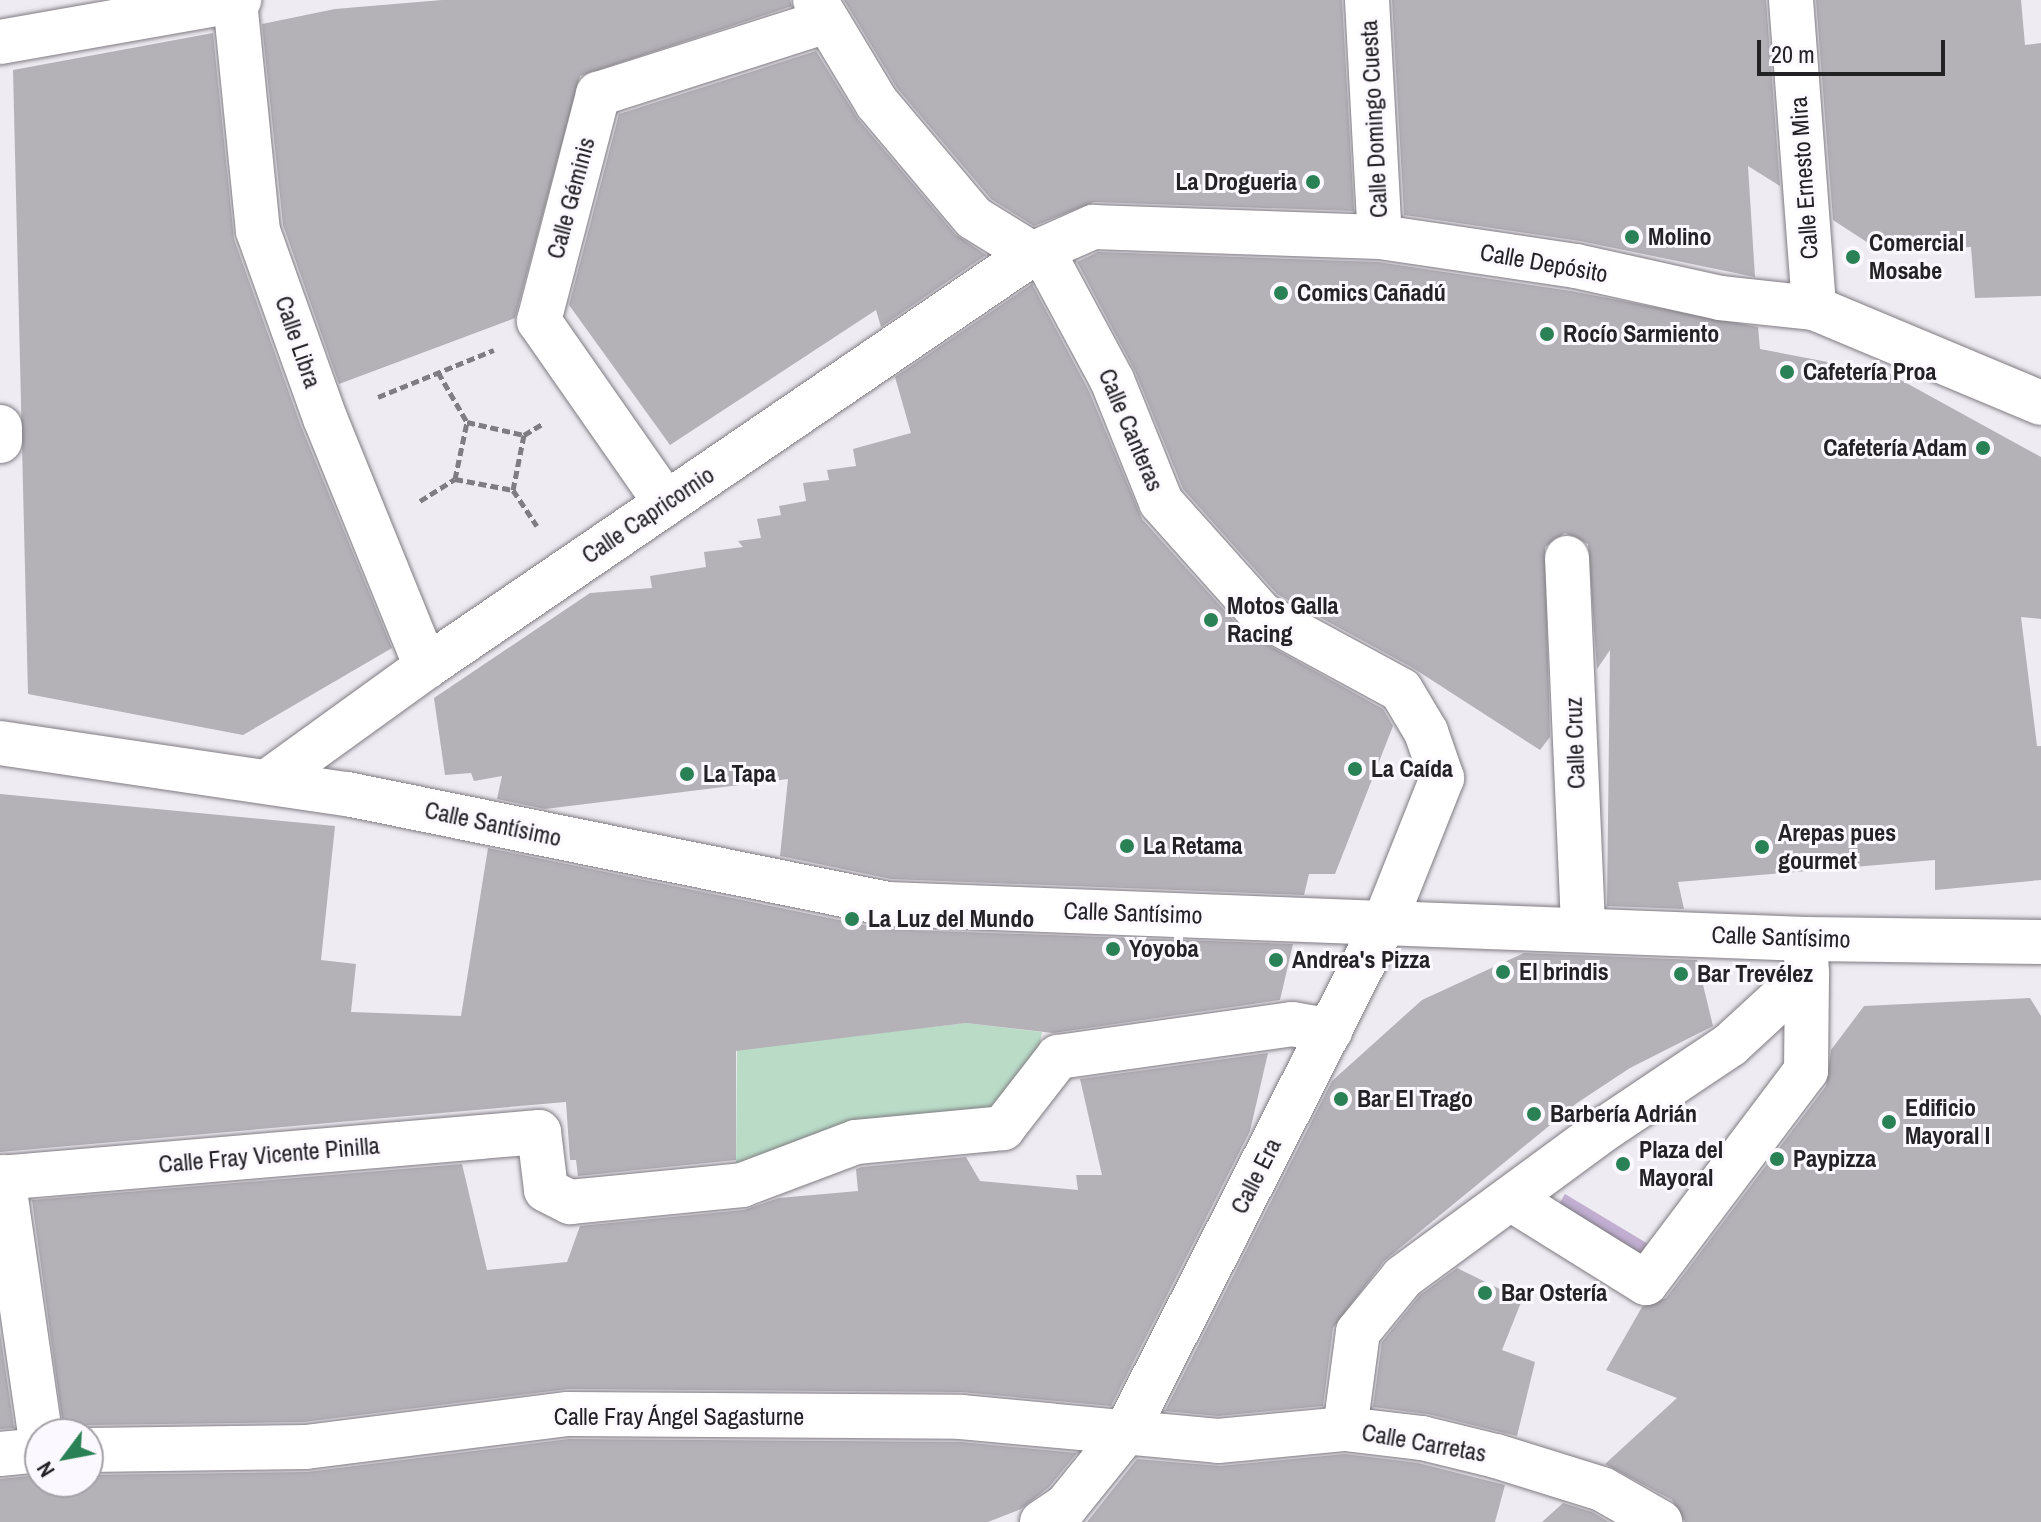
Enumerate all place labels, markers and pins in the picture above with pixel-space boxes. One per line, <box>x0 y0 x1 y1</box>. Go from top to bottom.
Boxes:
place label: La Drogueria <box>1176 168 1297 196</box>
marker: La Drogueria <box>1304 173 1322 191</box>
place label: Molino <box>1648 223 1711 251</box>
marker: Molino <box>1623 228 1641 246</box>
place label: Comercial Mosabe <box>1869 229 1964 285</box>
marker: Comercial Mosabe <box>1844 248 1862 266</box>
place label: Comics Cañadú <box>1297 279 1446 307</box>
marker: Comics Cañadú <box>1272 284 1290 302</box>
place label: Rocío Sarmiento <box>1563 320 1719 348</box>
marker: Rocío Sarmiento <box>1538 325 1556 343</box>
place label: Cafetería Proa <box>1803 358 1936 386</box>
marker: Cafetería Proa <box>1778 363 1796 381</box>
place label: Cafetería Adam <box>1823 434 1967 462</box>
marker: Cafetería Adam <box>1974 439 1992 457</box>
place label: Motos Galla Racing <box>1227 592 1339 648</box>
marker: Motos Galla Racing <box>1202 611 1220 629</box>
place label: La Caída <box>1371 755 1453 783</box>
place label: La Tapa <box>703 760 776 788</box>
marker: La Caída <box>1346 760 1364 778</box>
marker: La Tapa <box>678 765 696 783</box>
place label: Arepas pues gourmet <box>1778 819 1896 875</box>
place label: La Retama <box>1143 832 1243 860</box>
marker: La Retama <box>1118 837 1136 855</box>
marker: Arepas pues gourmet <box>1753 838 1771 856</box>
place label: La Luz del Mundo <box>868 905 1034 933</box>
marker: La Luz del Mundo <box>843 910 861 928</box>
place label: Yoyoba <box>1129 935 1199 963</box>
marker: Yoyoba <box>1104 940 1122 958</box>
place label: Andrea's Pizza <box>1292 946 1430 974</box>
marker: Andrea's Pizza <box>1267 951 1285 969</box>
place label: El brindis <box>1519 958 1609 986</box>
place label: Bar Trevélez <box>1697 960 1813 988</box>
marker: El brindis <box>1494 963 1512 981</box>
marker: Bar Trevélez <box>1672 965 1690 983</box>
place label: Bar El Trago <box>1357 1085 1473 1113</box>
marker: Bar El Trago <box>1332 1090 1350 1108</box>
place label: Edificio Mayoral I <box>1905 1094 1990 1150</box>
place label: Barbería Adrián <box>1550 1100 1698 1128</box>
marker: Barbería Adrián <box>1525 1105 1543 1123</box>
marker: Edificio Mayoral I <box>1880 1113 1898 1131</box>
place label: Plaza del Mayoral <box>1639 1136 1723 1192</box>
place label: Paypizza <box>1793 1145 1876 1173</box>
marker: Paypizza <box>1768 1150 1786 1168</box>
marker: Plaza del Mayoral <box>1614 1155 1632 1173</box>
place label: Bar Ostería <box>1501 1279 1607 1307</box>
marker: Bar Ostería <box>1476 1284 1494 1302</box>

